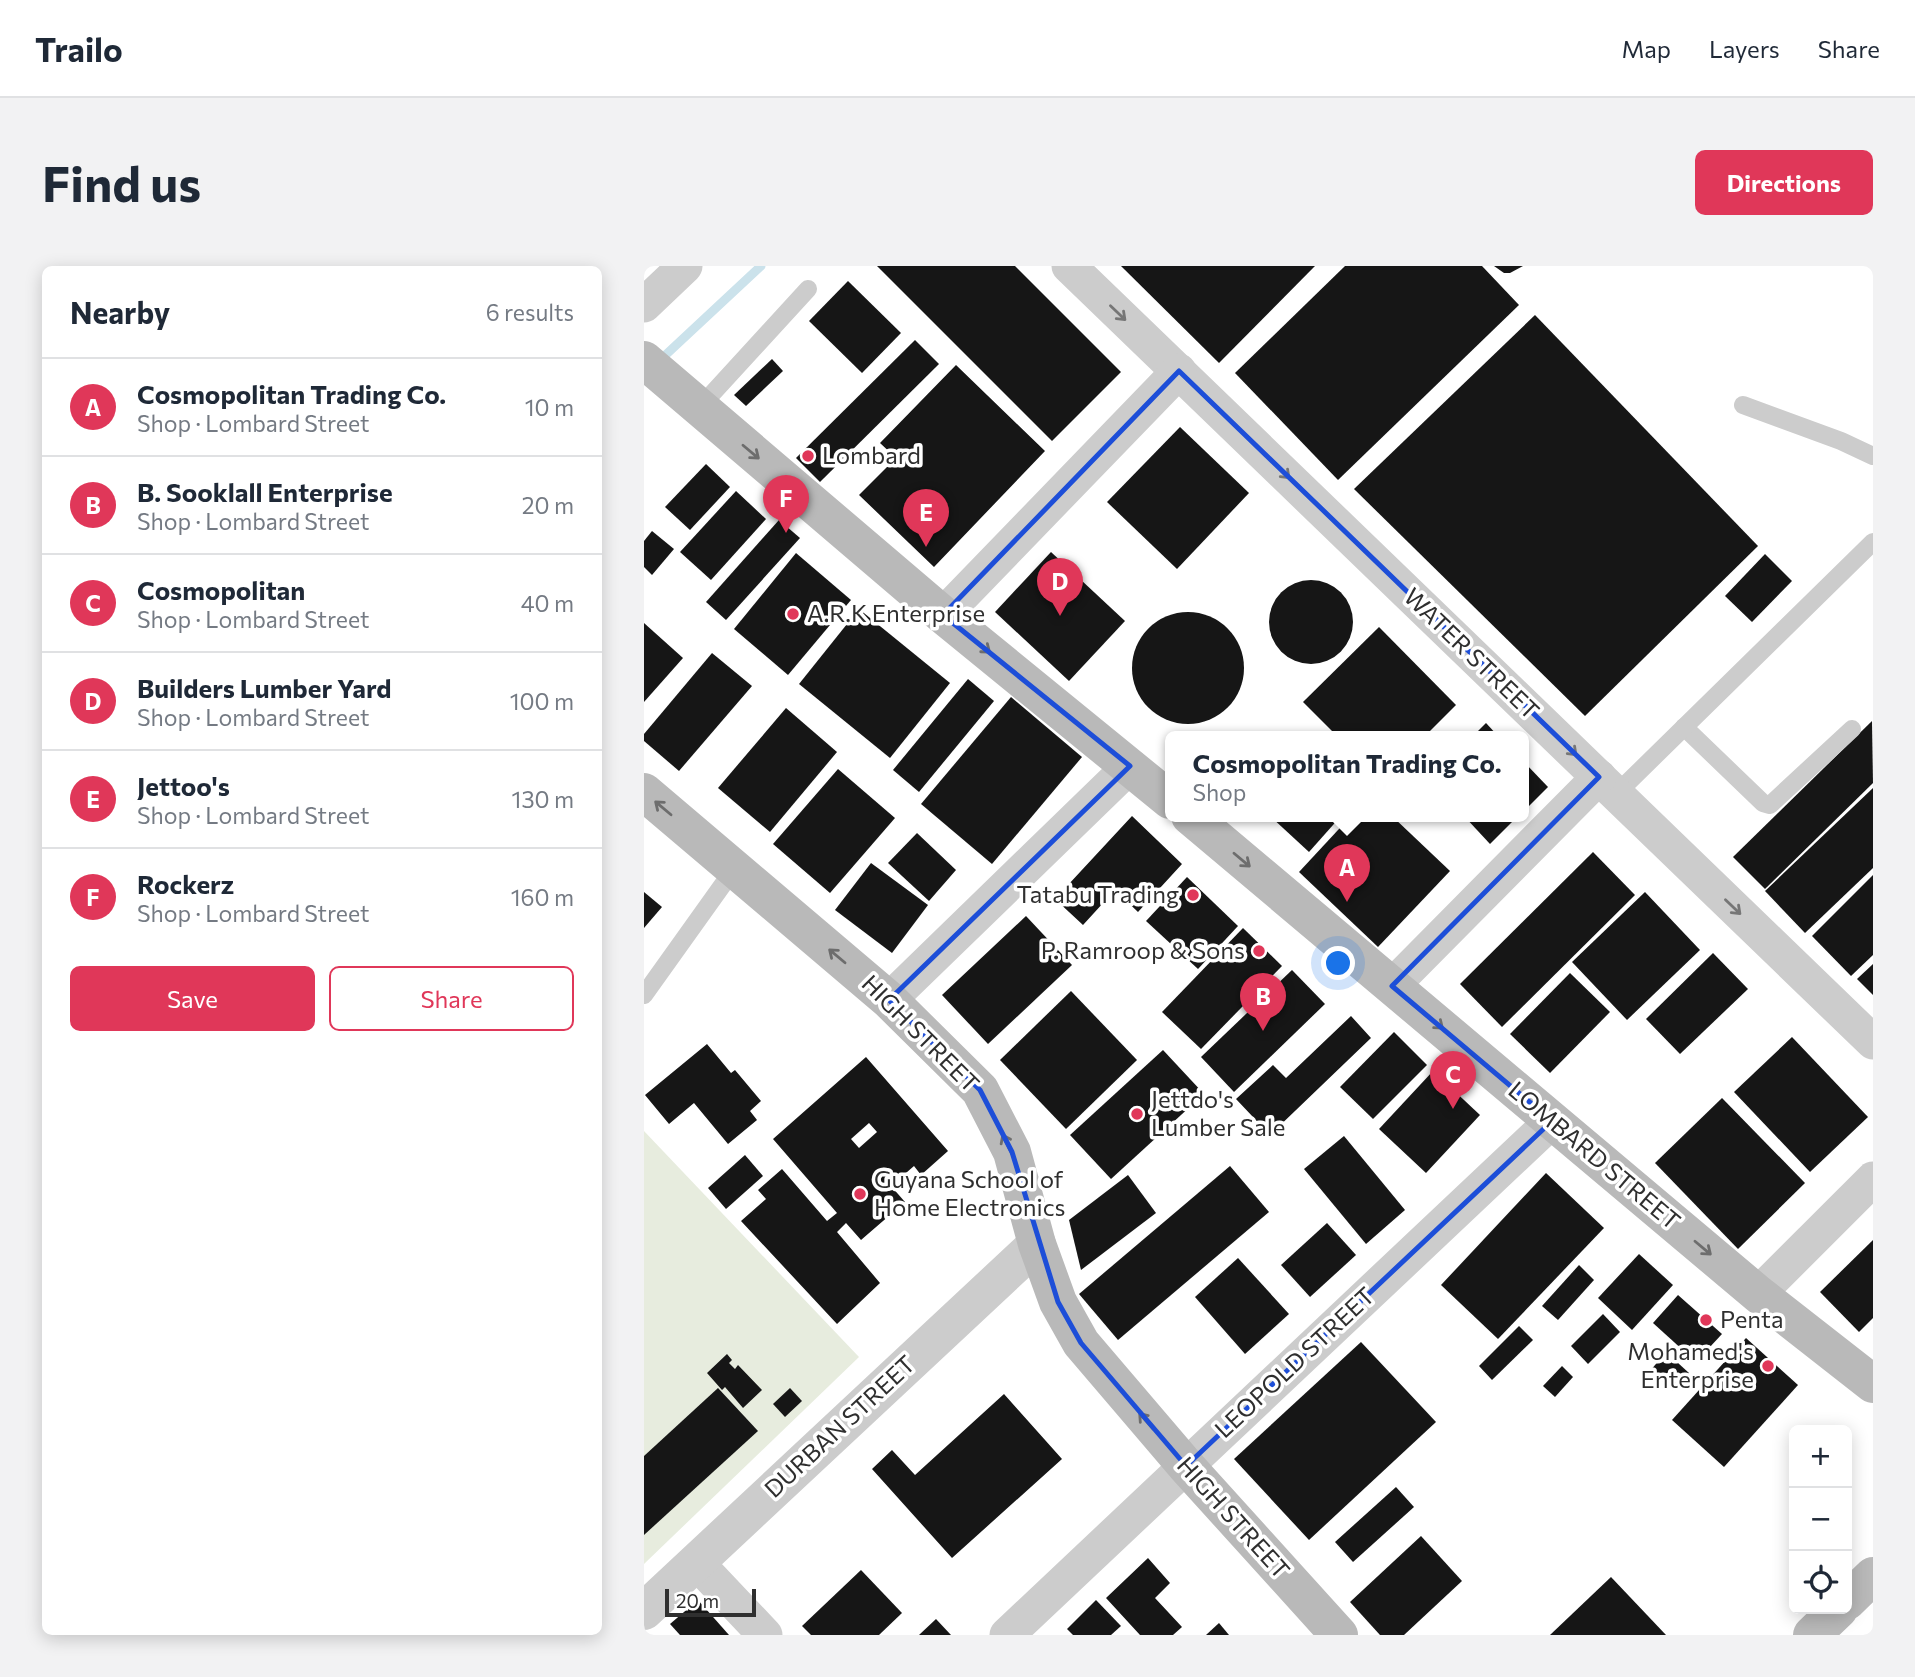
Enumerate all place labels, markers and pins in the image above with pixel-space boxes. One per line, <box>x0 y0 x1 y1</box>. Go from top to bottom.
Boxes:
place label: Lombard <box>822 440 921 469</box>
marker: Lombard <box>800 448 816 464</box>
pin: F <box>763 475 809 533</box>
pin: E <box>903 489 949 547</box>
pin: D <box>1037 558 1083 616</box>
place label: A.R.K Enterprise <box>807 598 985 627</box>
marker: A.R.K Enterprise <box>785 606 801 622</box>
pin: A <box>1324 844 1370 902</box>
place label: Tatabu Trading <box>1016 879 1179 908</box>
marker: Tatabu Trading <box>1185 887 1201 903</box>
place label: P. Ramroop & Sons <box>1041 935 1245 964</box>
marker: P. Ramroop & Sons <box>1251 943 1267 959</box>
pin: B <box>1240 973 1286 1031</box>
pin: C <box>1430 1051 1476 1109</box>
place label: Jettdo's Lumber Sale <box>1151 1084 1286 1141</box>
marker: Jettdo's Lumber Sale <box>1129 1106 1145 1122</box>
place label: Guyana School of Home Electronics <box>874 1164 1065 1221</box>
marker: Guyana School of Home Electronics <box>852 1186 868 1202</box>
place label: Penta <box>1720 1304 1783 1333</box>
marker: Penta <box>1698 1312 1714 1328</box>
place label: Mohamed's Enterprise <box>1627 1336 1754 1393</box>
marker: Mohamed's Enterprise <box>1760 1358 1776 1374</box>

